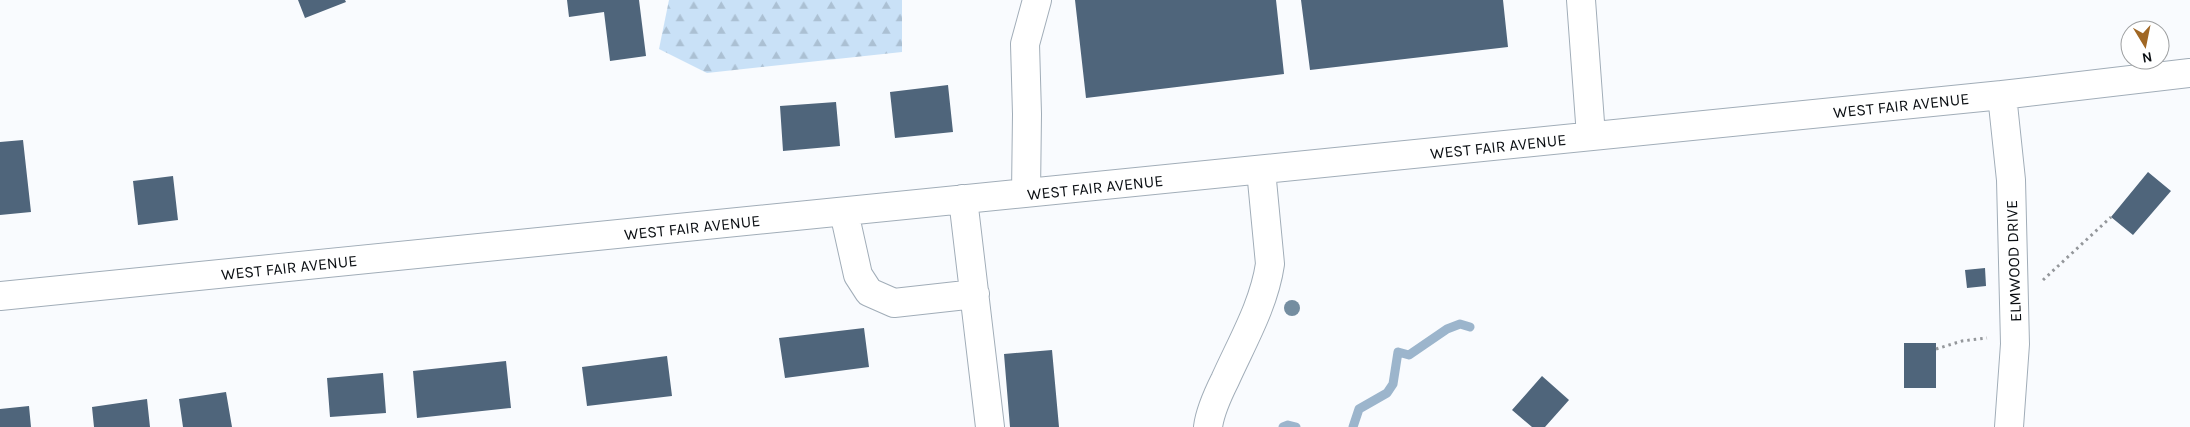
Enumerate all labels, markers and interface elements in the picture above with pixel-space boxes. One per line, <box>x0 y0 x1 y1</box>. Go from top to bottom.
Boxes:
north arrow <box>2120 20 2170 70</box>
text: N <box>2141 48 2154 67</box>
street label: WEST FAIR AVENUE <box>1832 89 1970 122</box>
street label: WEST FAIR AVENUE <box>1429 130 1567 163</box>
street label: WEST FAIR AVENUE <box>1026 171 1164 204</box>
street label: ELMWOOD DRIVE <box>2002 200 2025 322</box>
street label: WEST FAIR AVENUE <box>623 211 761 244</box>
street label: WEST FAIR AVENUE <box>220 251 358 284</box>

